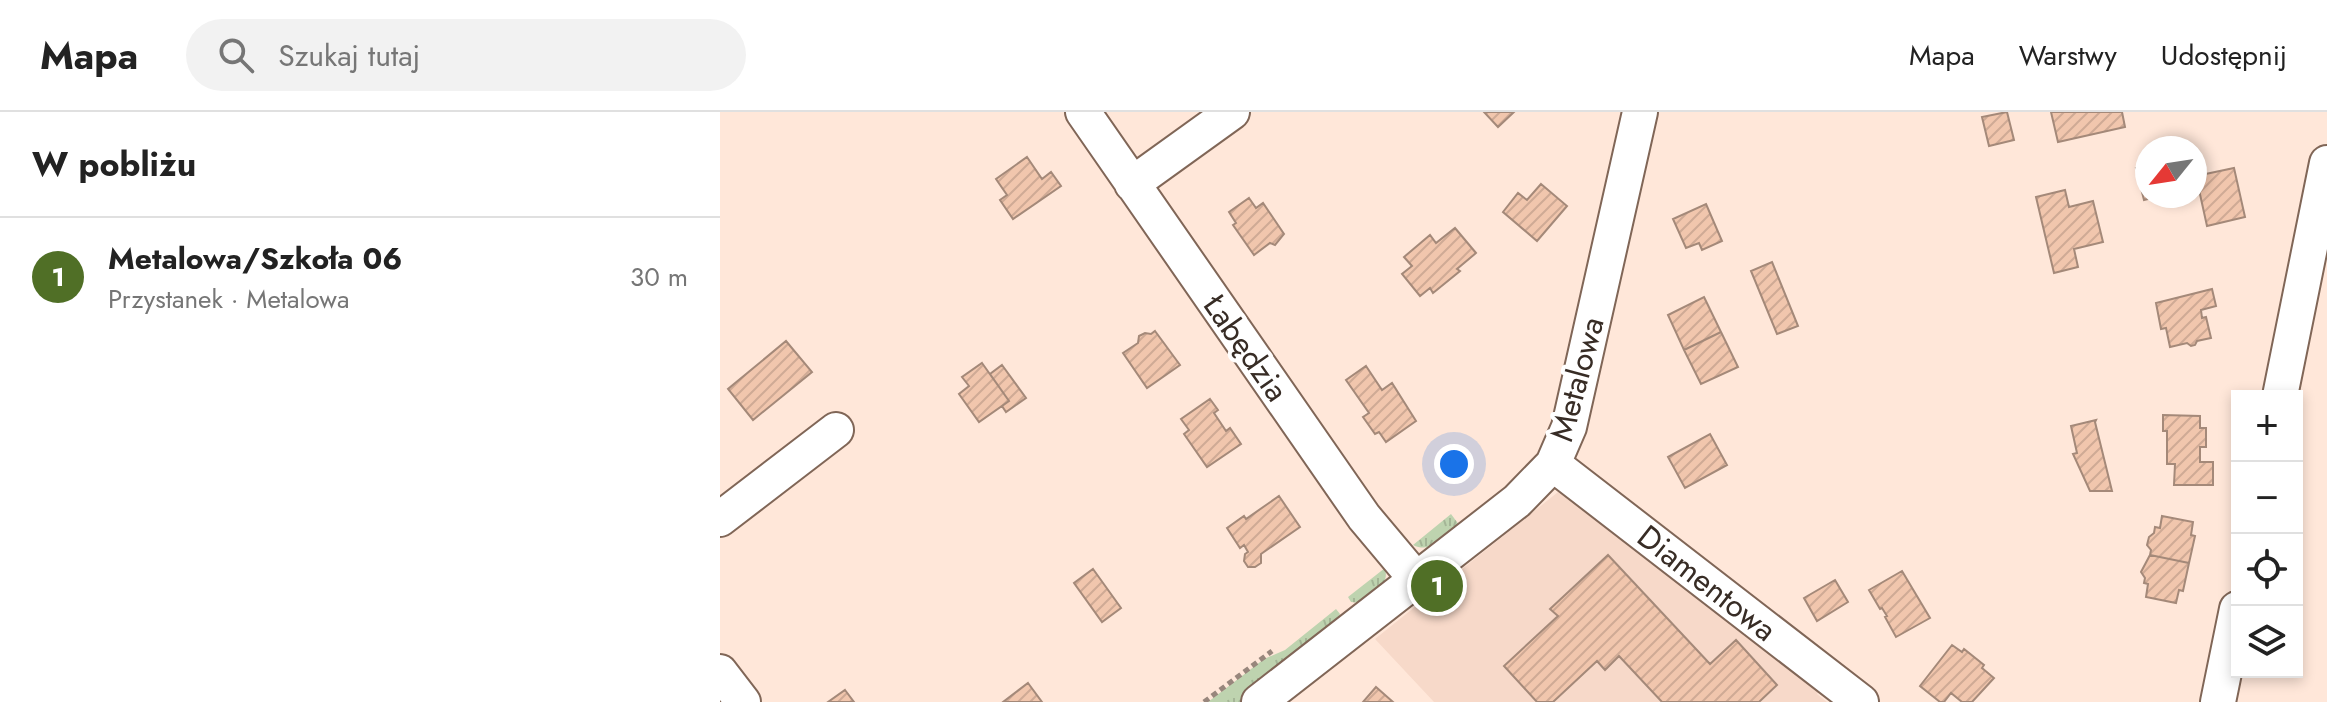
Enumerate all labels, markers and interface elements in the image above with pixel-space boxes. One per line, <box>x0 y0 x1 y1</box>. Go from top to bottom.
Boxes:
search box <box>186 19 746 91</box>
text: Mapa <box>40 28 138 83</box>
icon: search <box>214 33 258 77</box>
text: Szukaj tutaj <box>278 34 420 77</box>
text: Mapa <box>1909 35 1975 76</box>
text: Warstwy <box>2019 35 2117 76</box>
text: Udostępnij <box>2161 35 2287 76</box>
north arrow <box>2135 136 2207 208</box>
text: W pobliżu <box>32 140 196 189</box>
text: Metalowa/Szkoła 06 <box>108 237 402 280</box>
text: 1 <box>51 258 65 296</box>
text: 30 m <box>630 258 688 296</box>
text: Przystanek · Metalowa <box>108 280 350 318</box>
street label: Łabędzia <box>1192 284 1300 411</box>
street label: Metalowa <box>1538 312 1616 446</box>
map controls <box>2231 390 2303 678</box>
button: + <box>2231 390 2303 462</box>
your location <box>1434 444 1474 484</box>
button: − <box>2231 462 2303 534</box>
street label: Diamentowa <box>1628 514 1786 652</box>
button: locate <box>2231 534 2303 606</box>
pin: 1 <box>1411 556 1463 616</box>
button: layers <box>2231 606 2303 678</box>

